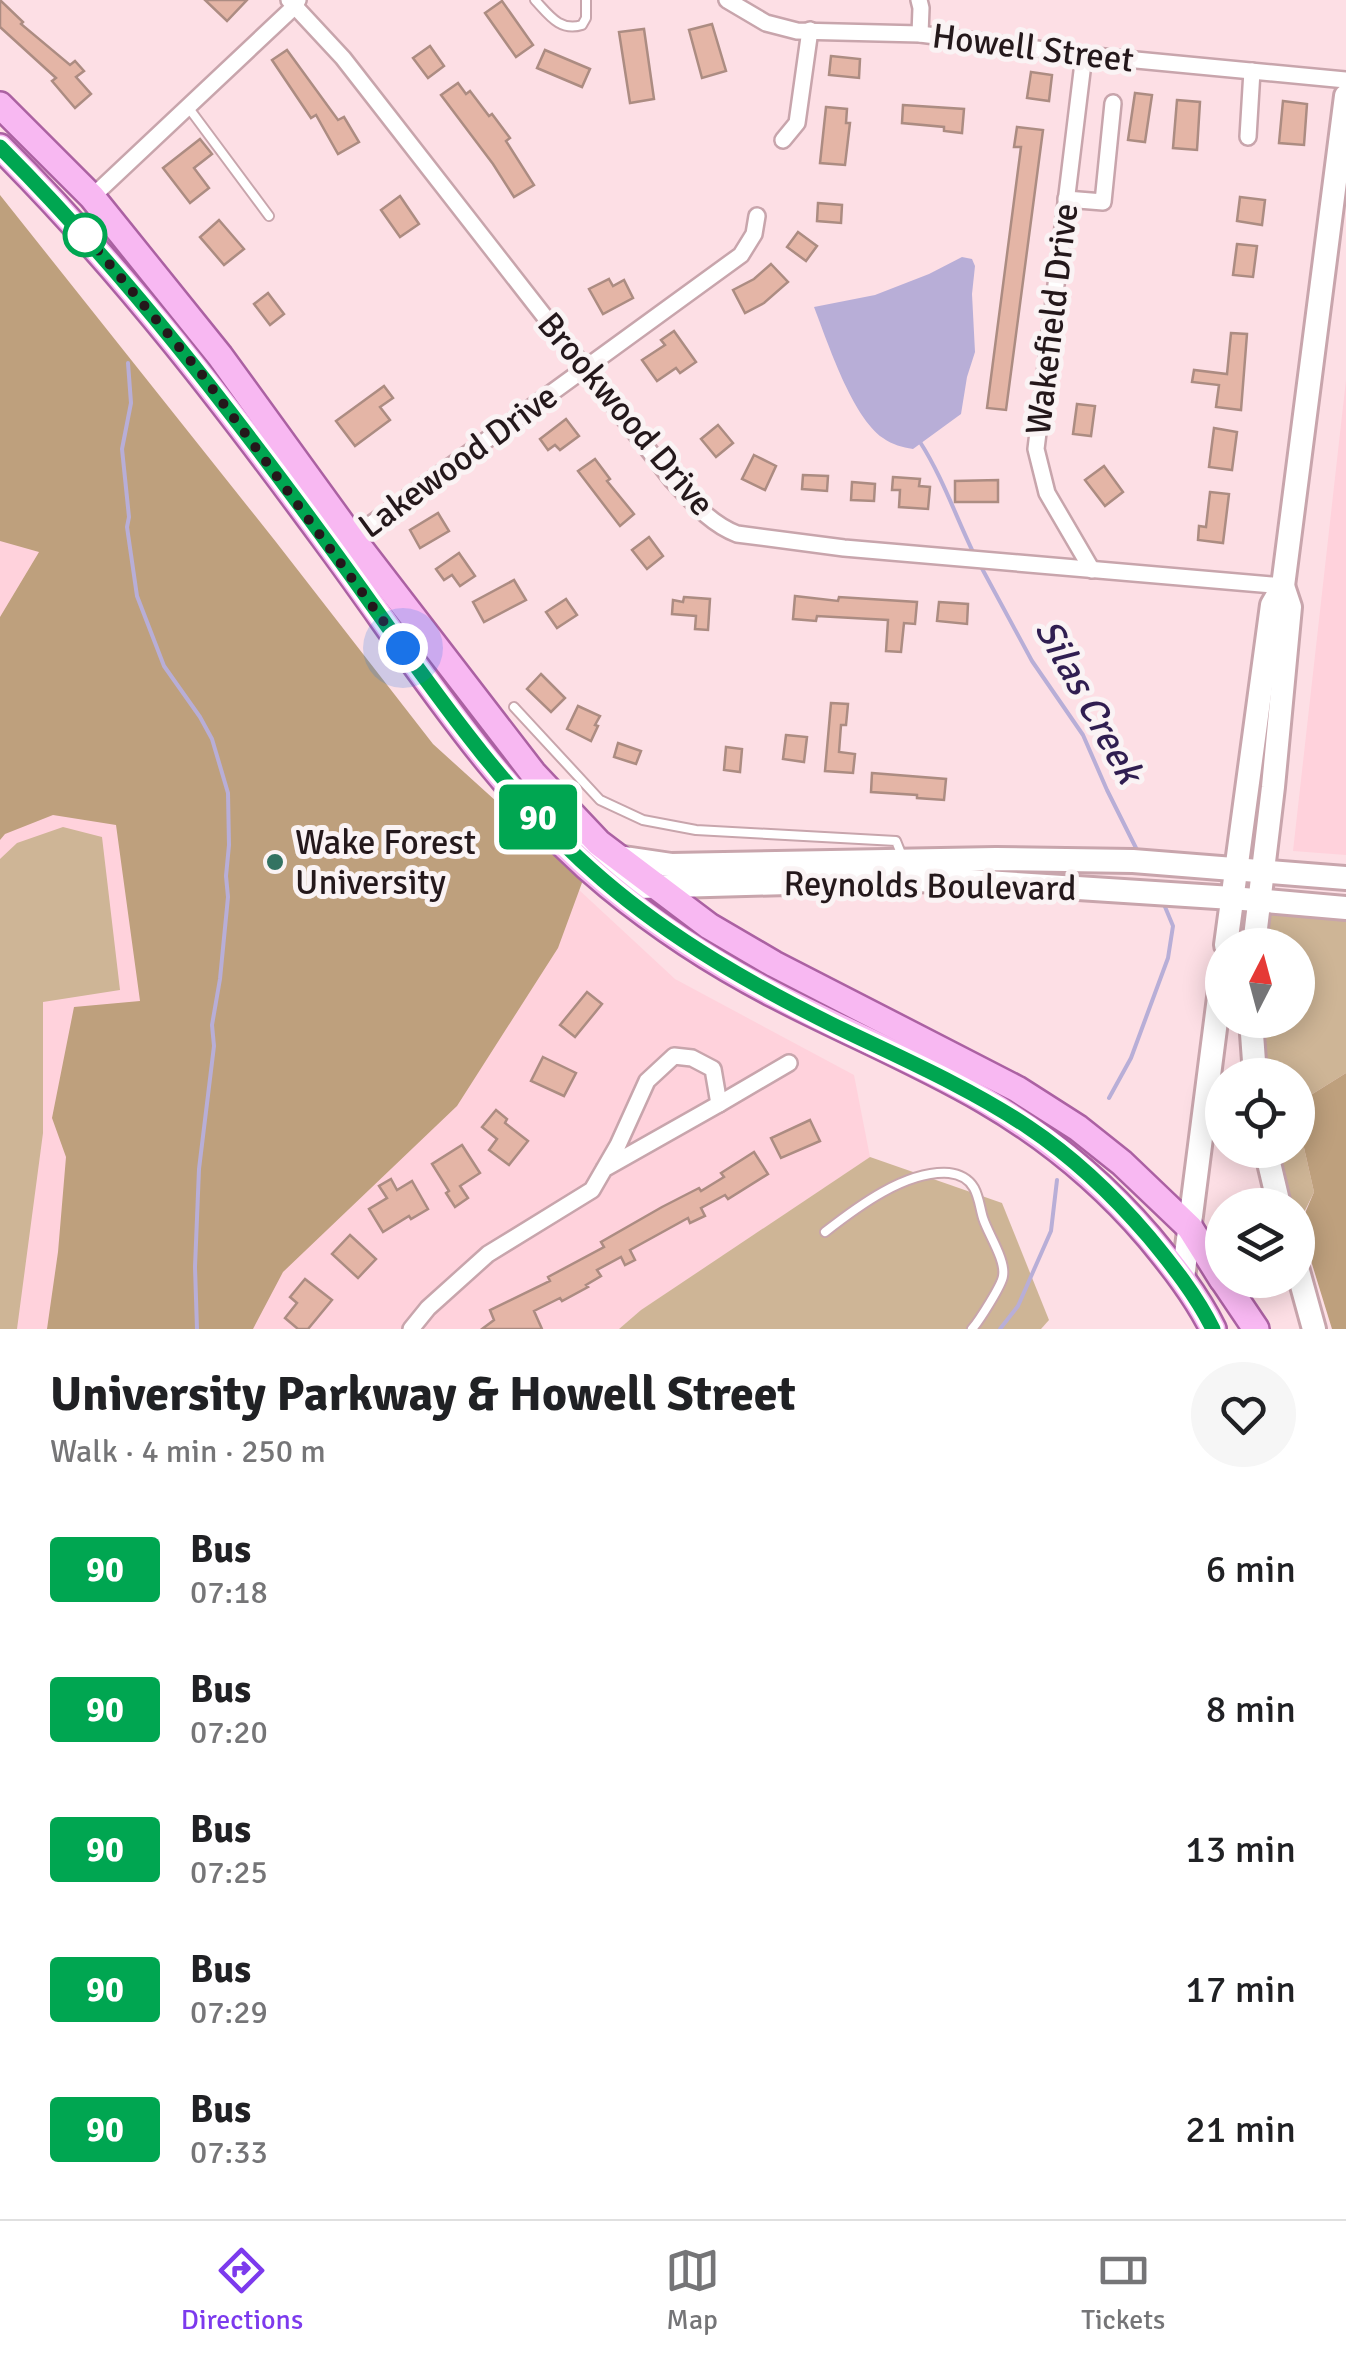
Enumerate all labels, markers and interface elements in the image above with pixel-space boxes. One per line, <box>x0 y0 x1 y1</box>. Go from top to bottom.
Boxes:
street label: Howell Street <box>930 14 1136 82</box>
street label: Wakefield Drive <box>1016 201 1088 437</box>
unlabelled marker <box>64 214 106 256</box>
street label: Brookwood Drive <box>528 303 724 525</box>
street label: Lakewood Drive <box>350 374 566 548</box>
water label: Silas Creek <box>1025 611 1155 794</box>
your location <box>378 623 428 673</box>
line badge: 90 <box>493 784 583 850</box>
text: 90 <box>519 796 557 839</box>
place label: Wake Forest University <box>295 821 476 904</box>
marker: Wake Forest University <box>264 851 286 873</box>
street label: Reynolds Boulevard <box>783 862 1077 910</box>
north arrow <box>1205 928 1315 1038</box>
map controls <box>1205 928 1315 1298</box>
button: locate <box>1205 1058 1315 1168</box>
button: layers <box>1205 1188 1315 1298</box>
button: heart <box>1191 1362 1296 1467</box>
text: University Parkway & Howell Street <box>50 1365 796 1424</box>
text: Walk · 4 min · 250 m <box>50 1432 326 1471</box>
text: Bus <box>190 1526 251 1573</box>
text: 6 min <box>1206 1546 1296 1593</box>
text: 90 <box>86 1548 124 1591</box>
text: 07:18 <box>190 1573 268 1612</box>
text: Bus <box>190 1666 251 1713</box>
text: 8 min <box>1206 1686 1296 1733</box>
text: 90 <box>86 1688 124 1731</box>
text: 07:20 <box>190 1713 268 1752</box>
text: Bus <box>190 1806 251 1853</box>
text: 13 min <box>1185 1826 1296 1873</box>
text: 90 <box>86 1828 124 1871</box>
text: 07:25 <box>190 1853 268 1892</box>
text: Bus <box>190 1946 251 1993</box>
text: 17 min <box>1185 1966 1296 2013</box>
text: 90 <box>86 1968 124 2011</box>
text: 07:29 <box>190 1993 268 2032</box>
text: Bus <box>190 2086 251 2133</box>
text: 21 min <box>1185 2106 1296 2153</box>
text: 90 <box>86 2108 124 2151</box>
text: 07:33 <box>190 2133 268 2172</box>
tab: Directions <box>181 2243 303 2337</box>
tab: Map <box>665 2243 720 2337</box>
tab: Tickets <box>1081 2243 1165 2337</box>

